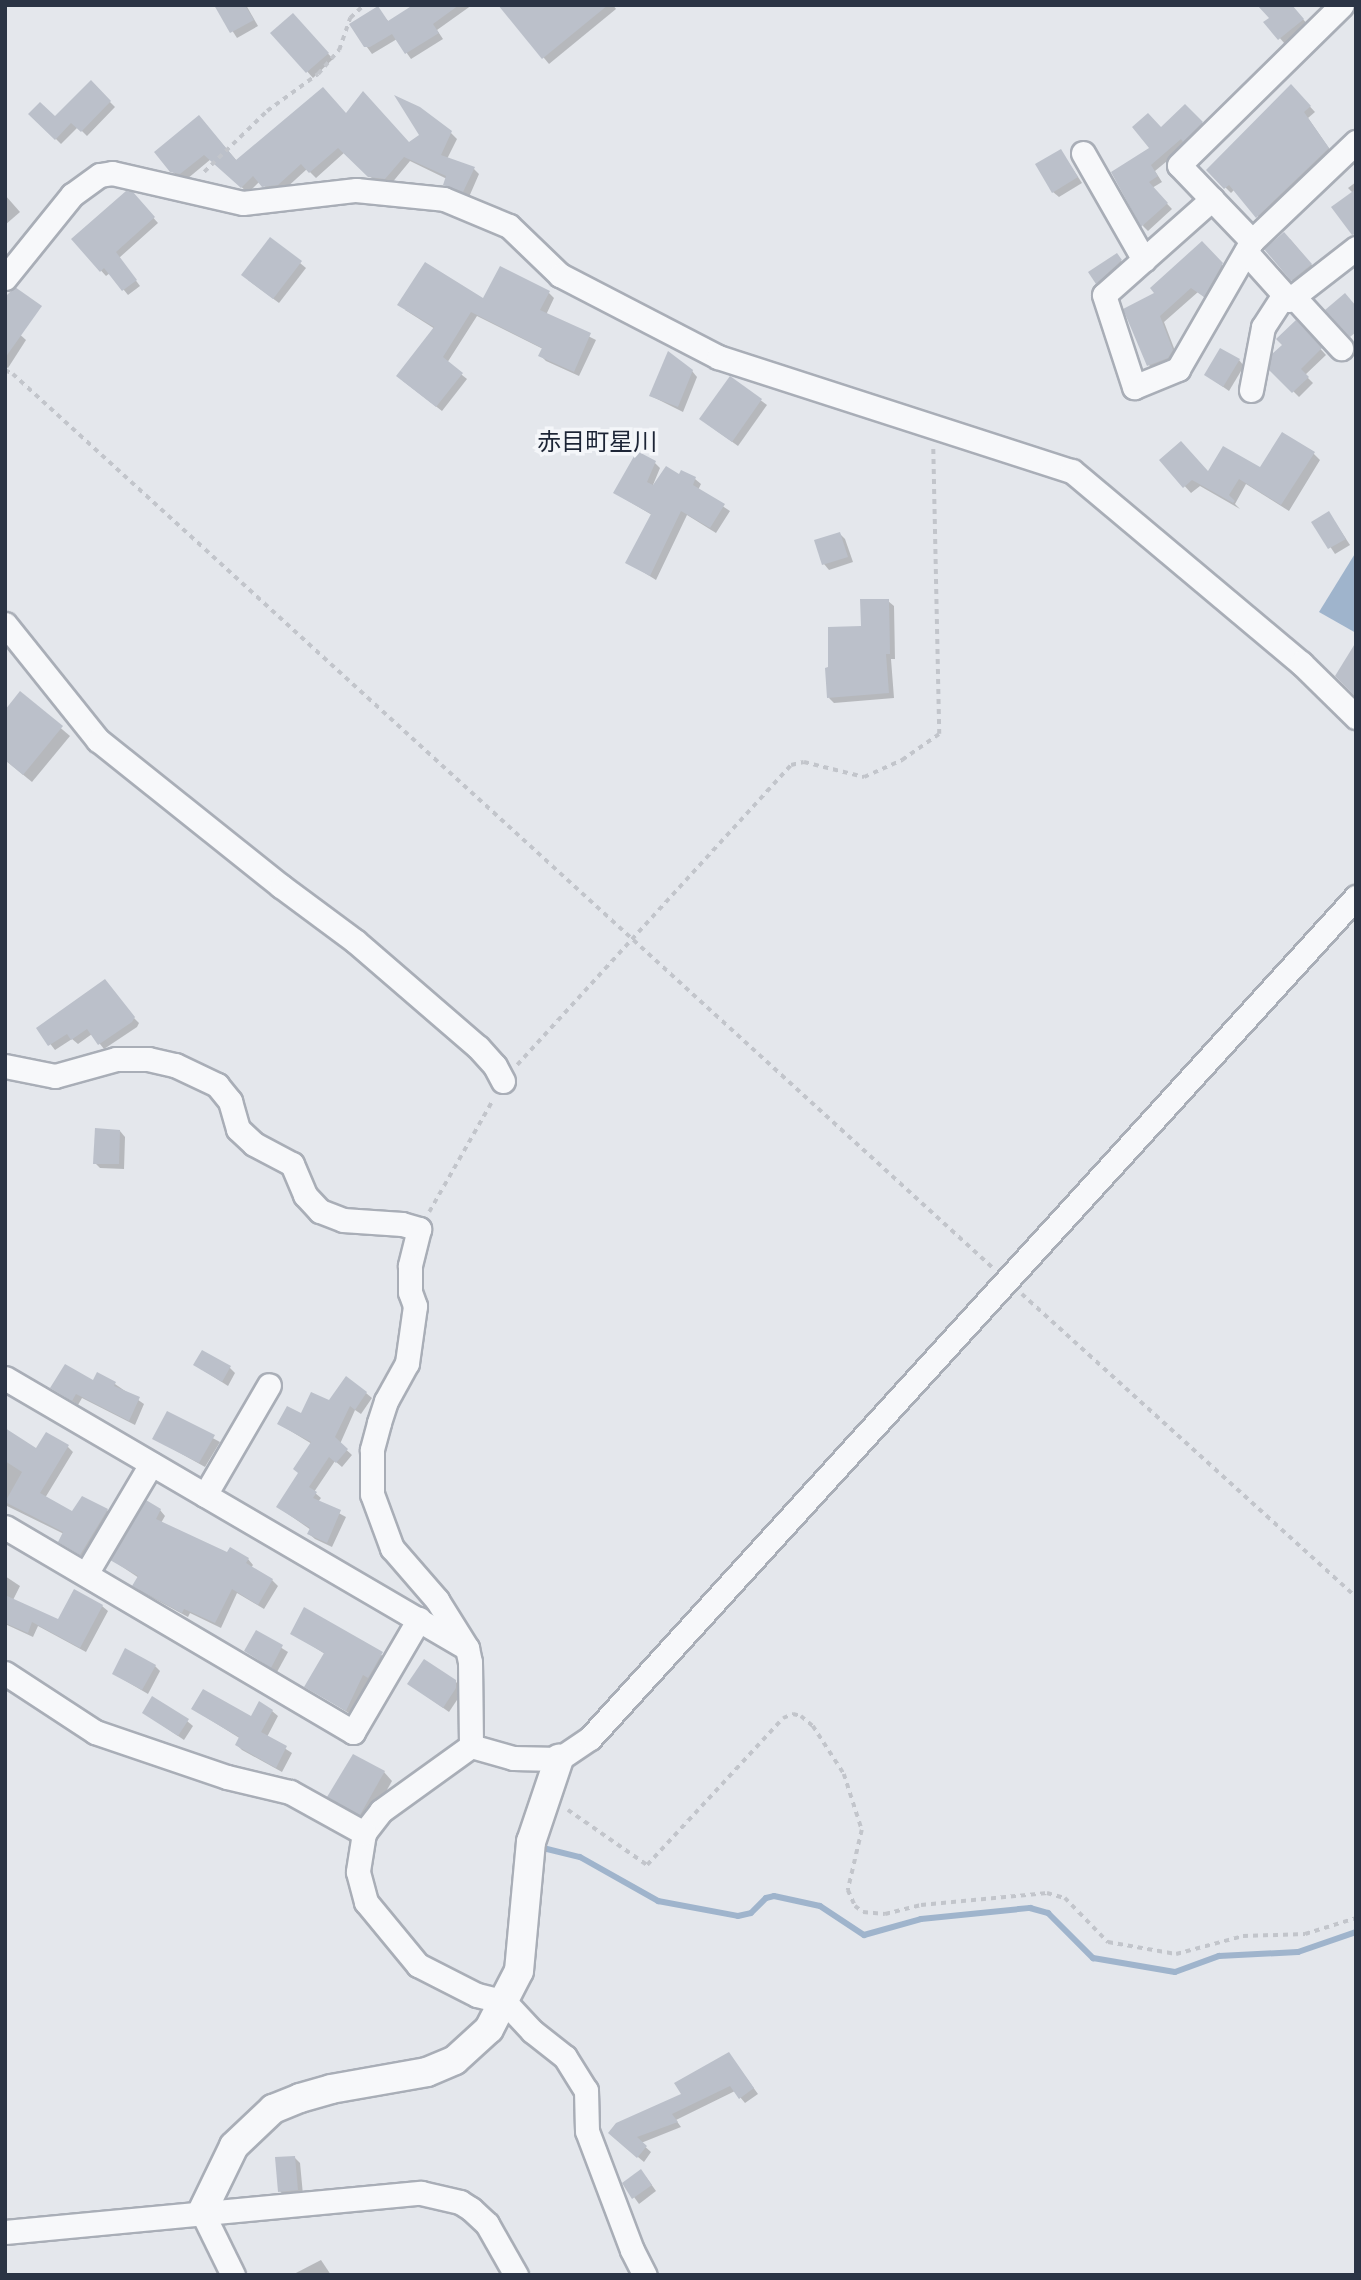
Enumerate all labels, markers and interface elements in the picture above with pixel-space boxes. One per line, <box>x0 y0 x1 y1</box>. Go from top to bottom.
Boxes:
district label: 赤目町星川 <box>537 428 657 456</box>

